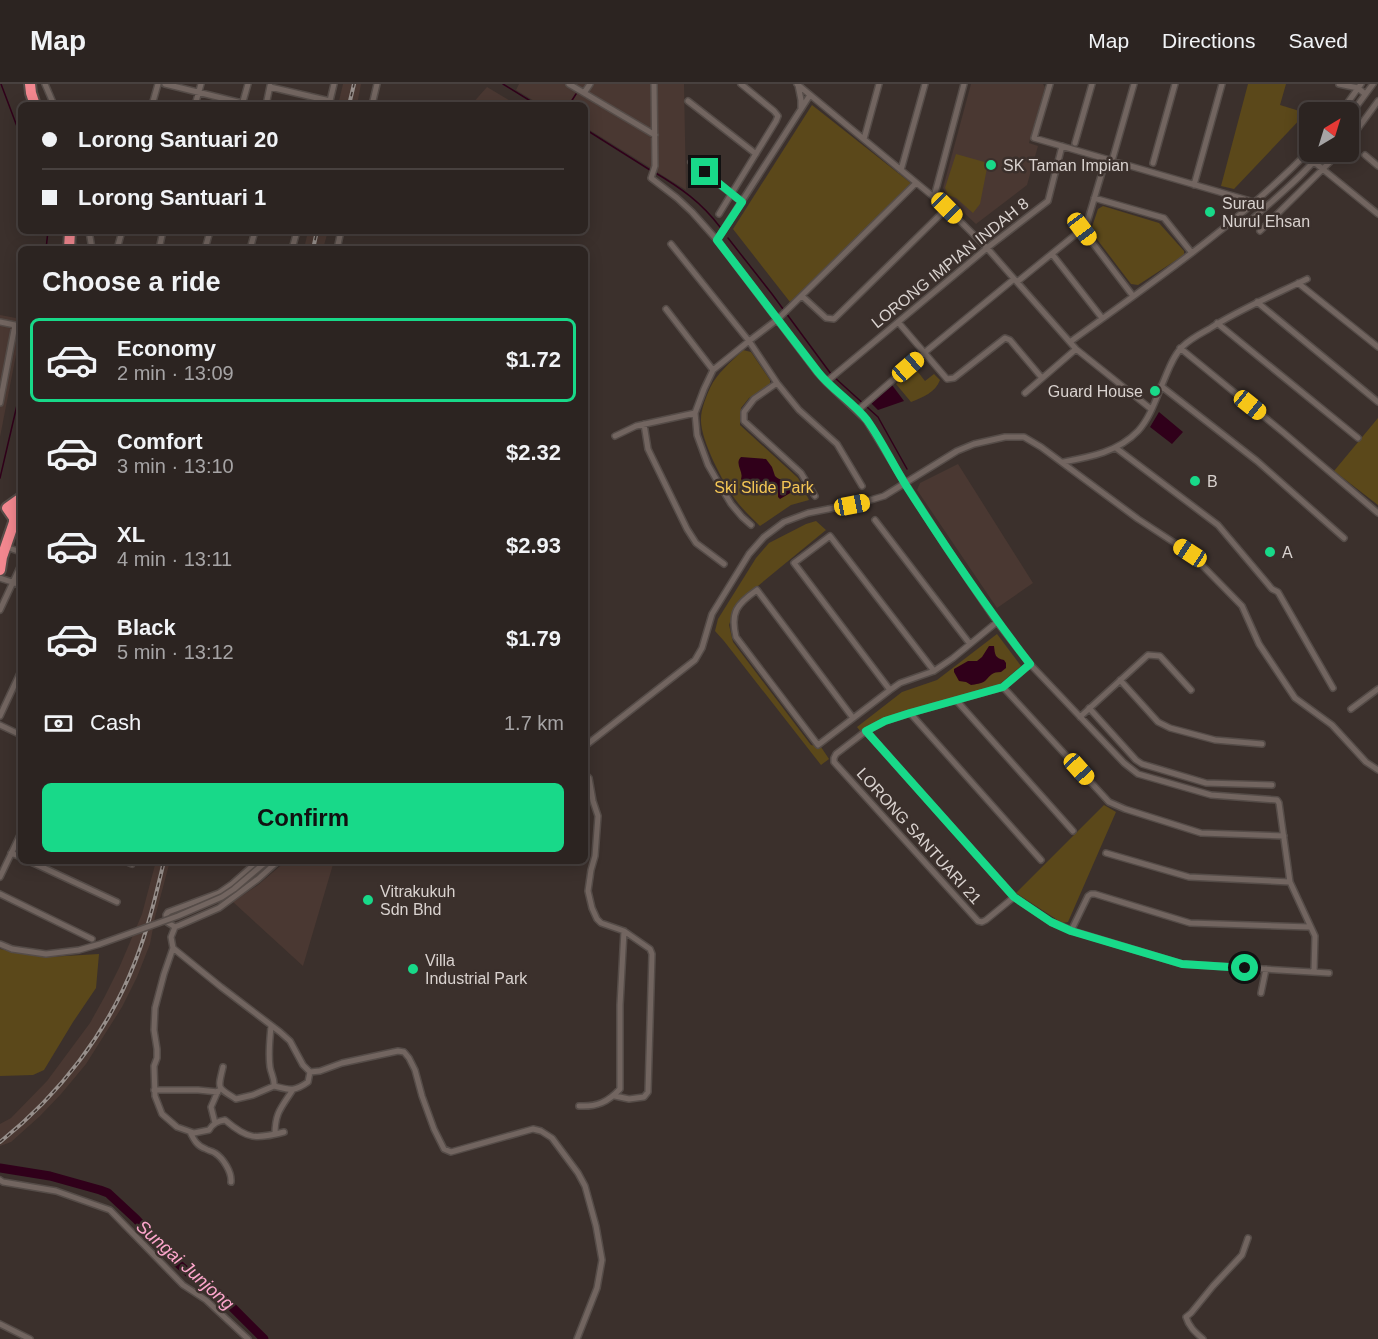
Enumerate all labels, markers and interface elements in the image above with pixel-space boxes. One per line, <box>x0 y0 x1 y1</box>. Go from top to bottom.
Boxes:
text: Map <box>30 25 86 56</box>
text: Map <box>1088 29 1129 52</box>
text: Directions <box>1162 29 1255 52</box>
text: Saved <box>1288 29 1348 52</box>
north arrow <box>1299 102 1359 162</box>
map controls <box>1299 102 1359 162</box>
text: Lorong Santuari 20 <box>78 127 278 152</box>
place label: SK Taman Impian <box>1003 157 1129 174</box>
route end <box>691 158 718 185</box>
marker: SK Taman Impian <box>984 158 998 172</box>
text: Lorong Santuari 1 <box>78 185 266 210</box>
car <box>928 189 966 227</box>
street label: LORONG IMPIAN INDAH 8 <box>868 195 1032 331</box>
place label: Surau Nurul Ehsan <box>1222 195 1310 230</box>
marker: Surau Nurul Ehsan <box>1203 205 1217 219</box>
car <box>1064 209 1100 249</box>
text: Choose a ride <box>42 267 221 297</box>
icon: car <box>45 333 99 387</box>
text: Economy <box>117 336 216 361</box>
text: $1.72 <box>506 347 561 372</box>
car <box>889 348 927 386</box>
text: 2 min · 13:09 <box>117 362 234 384</box>
place label: Guard House <box>1048 383 1143 400</box>
marker: Guard House <box>1148 384 1162 398</box>
car <box>1230 387 1270 423</box>
icon: car <box>45 426 99 480</box>
text: Comfort <box>117 429 203 454</box>
text: $2.32 <box>506 440 561 465</box>
text: 3 min · 13:10 <box>117 455 234 477</box>
place label: B <box>1207 473 1218 490</box>
marker: B <box>1188 474 1202 488</box>
park label: Ski Slide Park <box>714 479 815 496</box>
car <box>833 493 871 517</box>
icon: car <box>45 519 99 573</box>
text: XL <box>117 522 145 547</box>
text: $2.93 <box>506 533 561 558</box>
car <box>1170 536 1210 570</box>
place label: A <box>1282 544 1293 561</box>
marker: A <box>1263 545 1277 559</box>
text: 4 min · 13:11 <box>117 548 232 570</box>
icon: car <box>45 612 99 666</box>
text: Black <box>117 615 176 640</box>
text: $1.79 <box>506 626 561 651</box>
text: 5 min · 13:12 <box>117 641 234 663</box>
icon: cash <box>42 707 75 740</box>
text: Cash <box>90 710 141 735</box>
text: 1.7 km <box>504 712 564 734</box>
car <box>1060 750 1098 788</box>
street label: LORONG SANTUARI 21 <box>853 765 985 908</box>
button: Confirm <box>42 783 564 852</box>
place label: Vitrakukuh Sdn Bhd <box>380 883 455 918</box>
marker: Vitrakukuh Sdn Bhd <box>361 893 375 907</box>
place label: Villa Industrial Park <box>425 952 528 987</box>
route start <box>1231 954 1258 981</box>
marker: Villa Industrial Park <box>406 962 420 976</box>
water label: Sungai Junjong <box>132 1216 238 1314</box>

